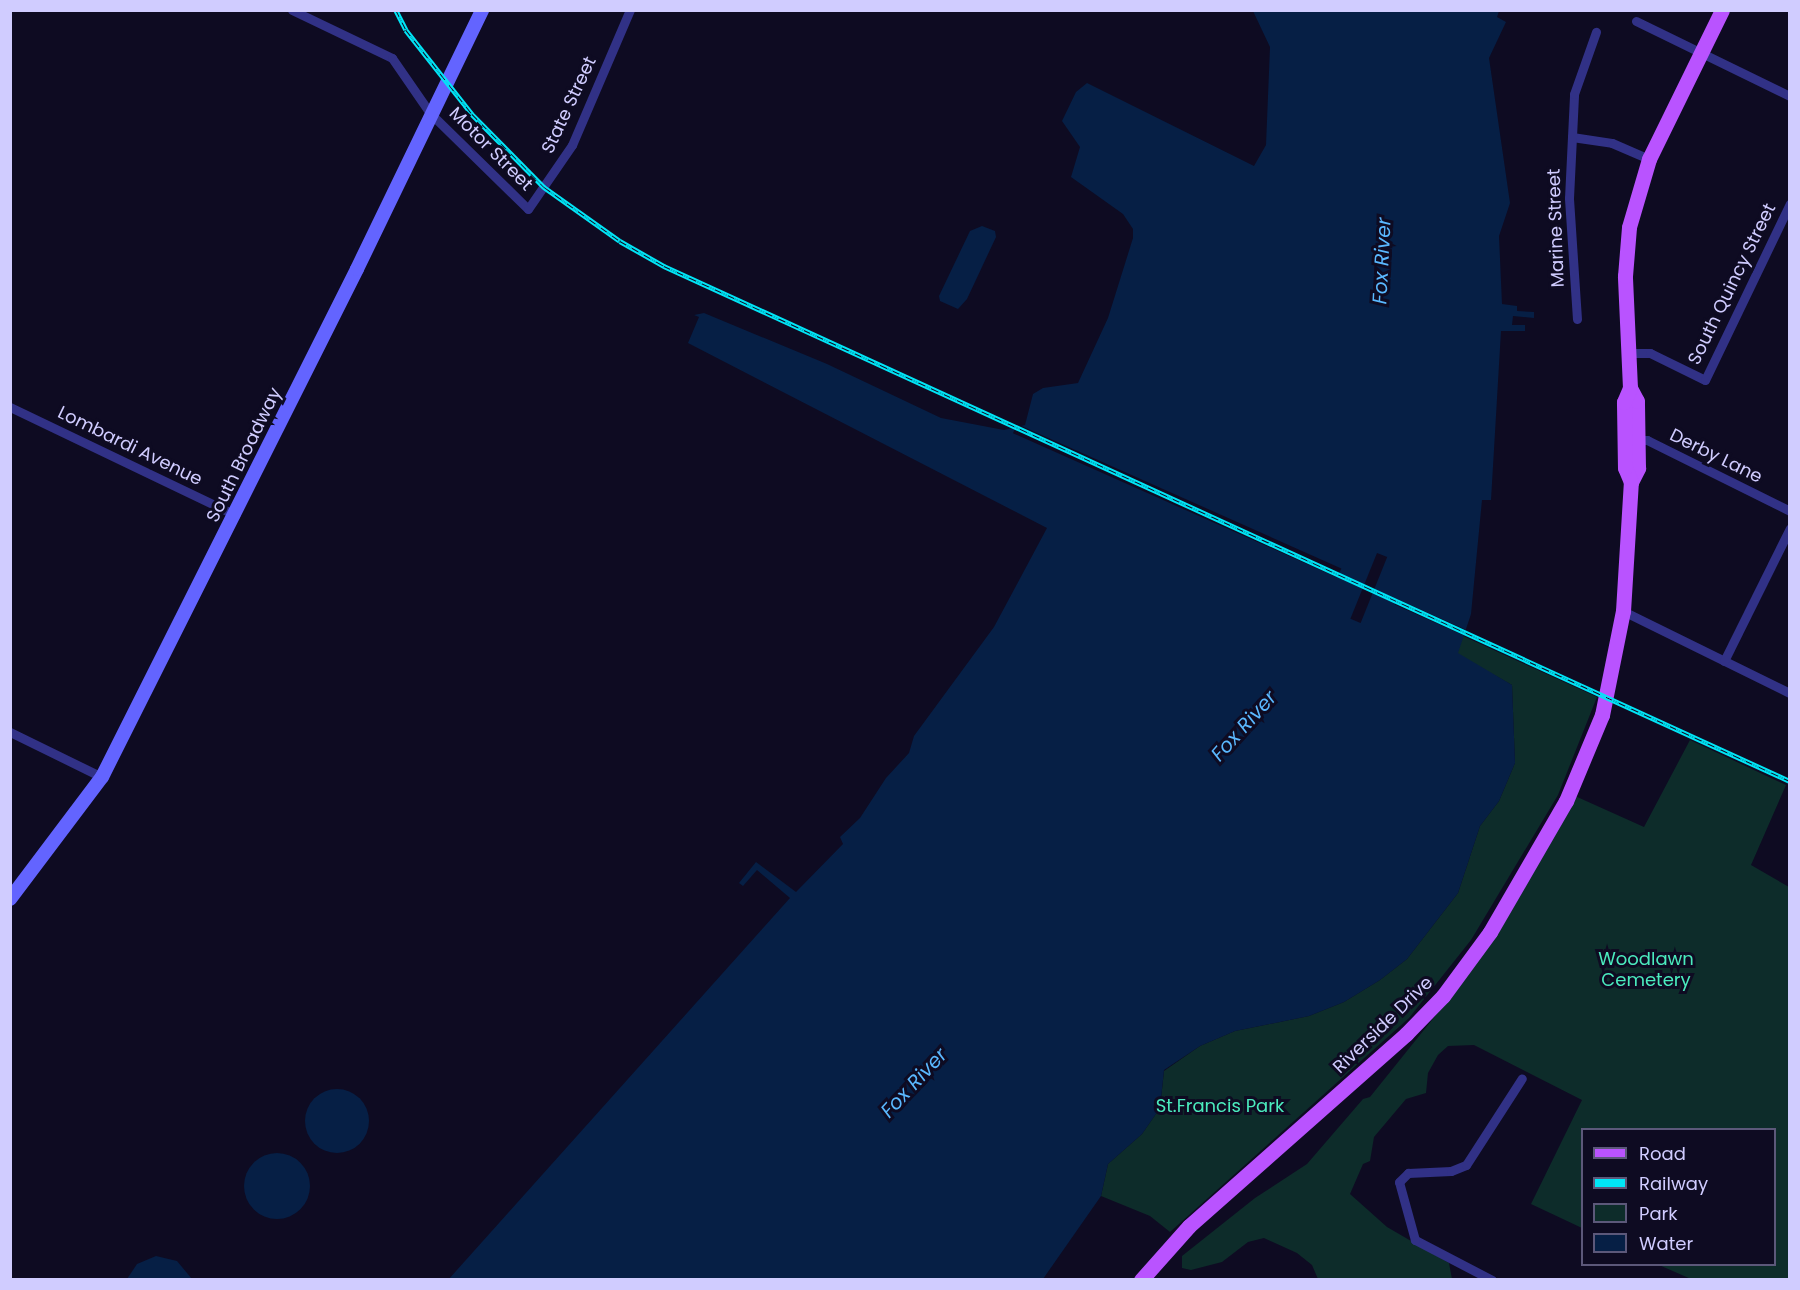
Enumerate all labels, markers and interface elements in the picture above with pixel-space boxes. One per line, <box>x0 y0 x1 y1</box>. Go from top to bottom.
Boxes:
street label: State Street <box>537 53 601 157</box>
street label: Motor Street <box>445 103 537 195</box>
street label: Marine Street <box>1543 168 1569 288</box>
street label: South Quincy Street <box>1684 200 1780 368</box>
water label: Fox River <box>1368 217 1396 305</box>
street label: South Broadway <box>202 384 286 526</box>
street label: Lombardi Avenue <box>54 402 206 490</box>
street label: Derby Lane <box>1666 424 1766 488</box>
water label: Fox River <box>1206 686 1282 766</box>
park label: Woodlawn Cemetery <box>1598 949 1694 992</box>
street label: Riverside Drive <box>1329 972 1437 1078</box>
water label: Fox River <box>876 1043 952 1123</box>
park label: St.Francis Park <box>1156 1095 1284 1117</box>
legend <box>1581 1128 1776 1266</box>
text: Road <box>1639 1141 1686 1166</box>
text: Railway <box>1639 1171 1708 1196</box>
text: Park <box>1639 1201 1678 1226</box>
text: Water <box>1639 1231 1693 1256</box>

